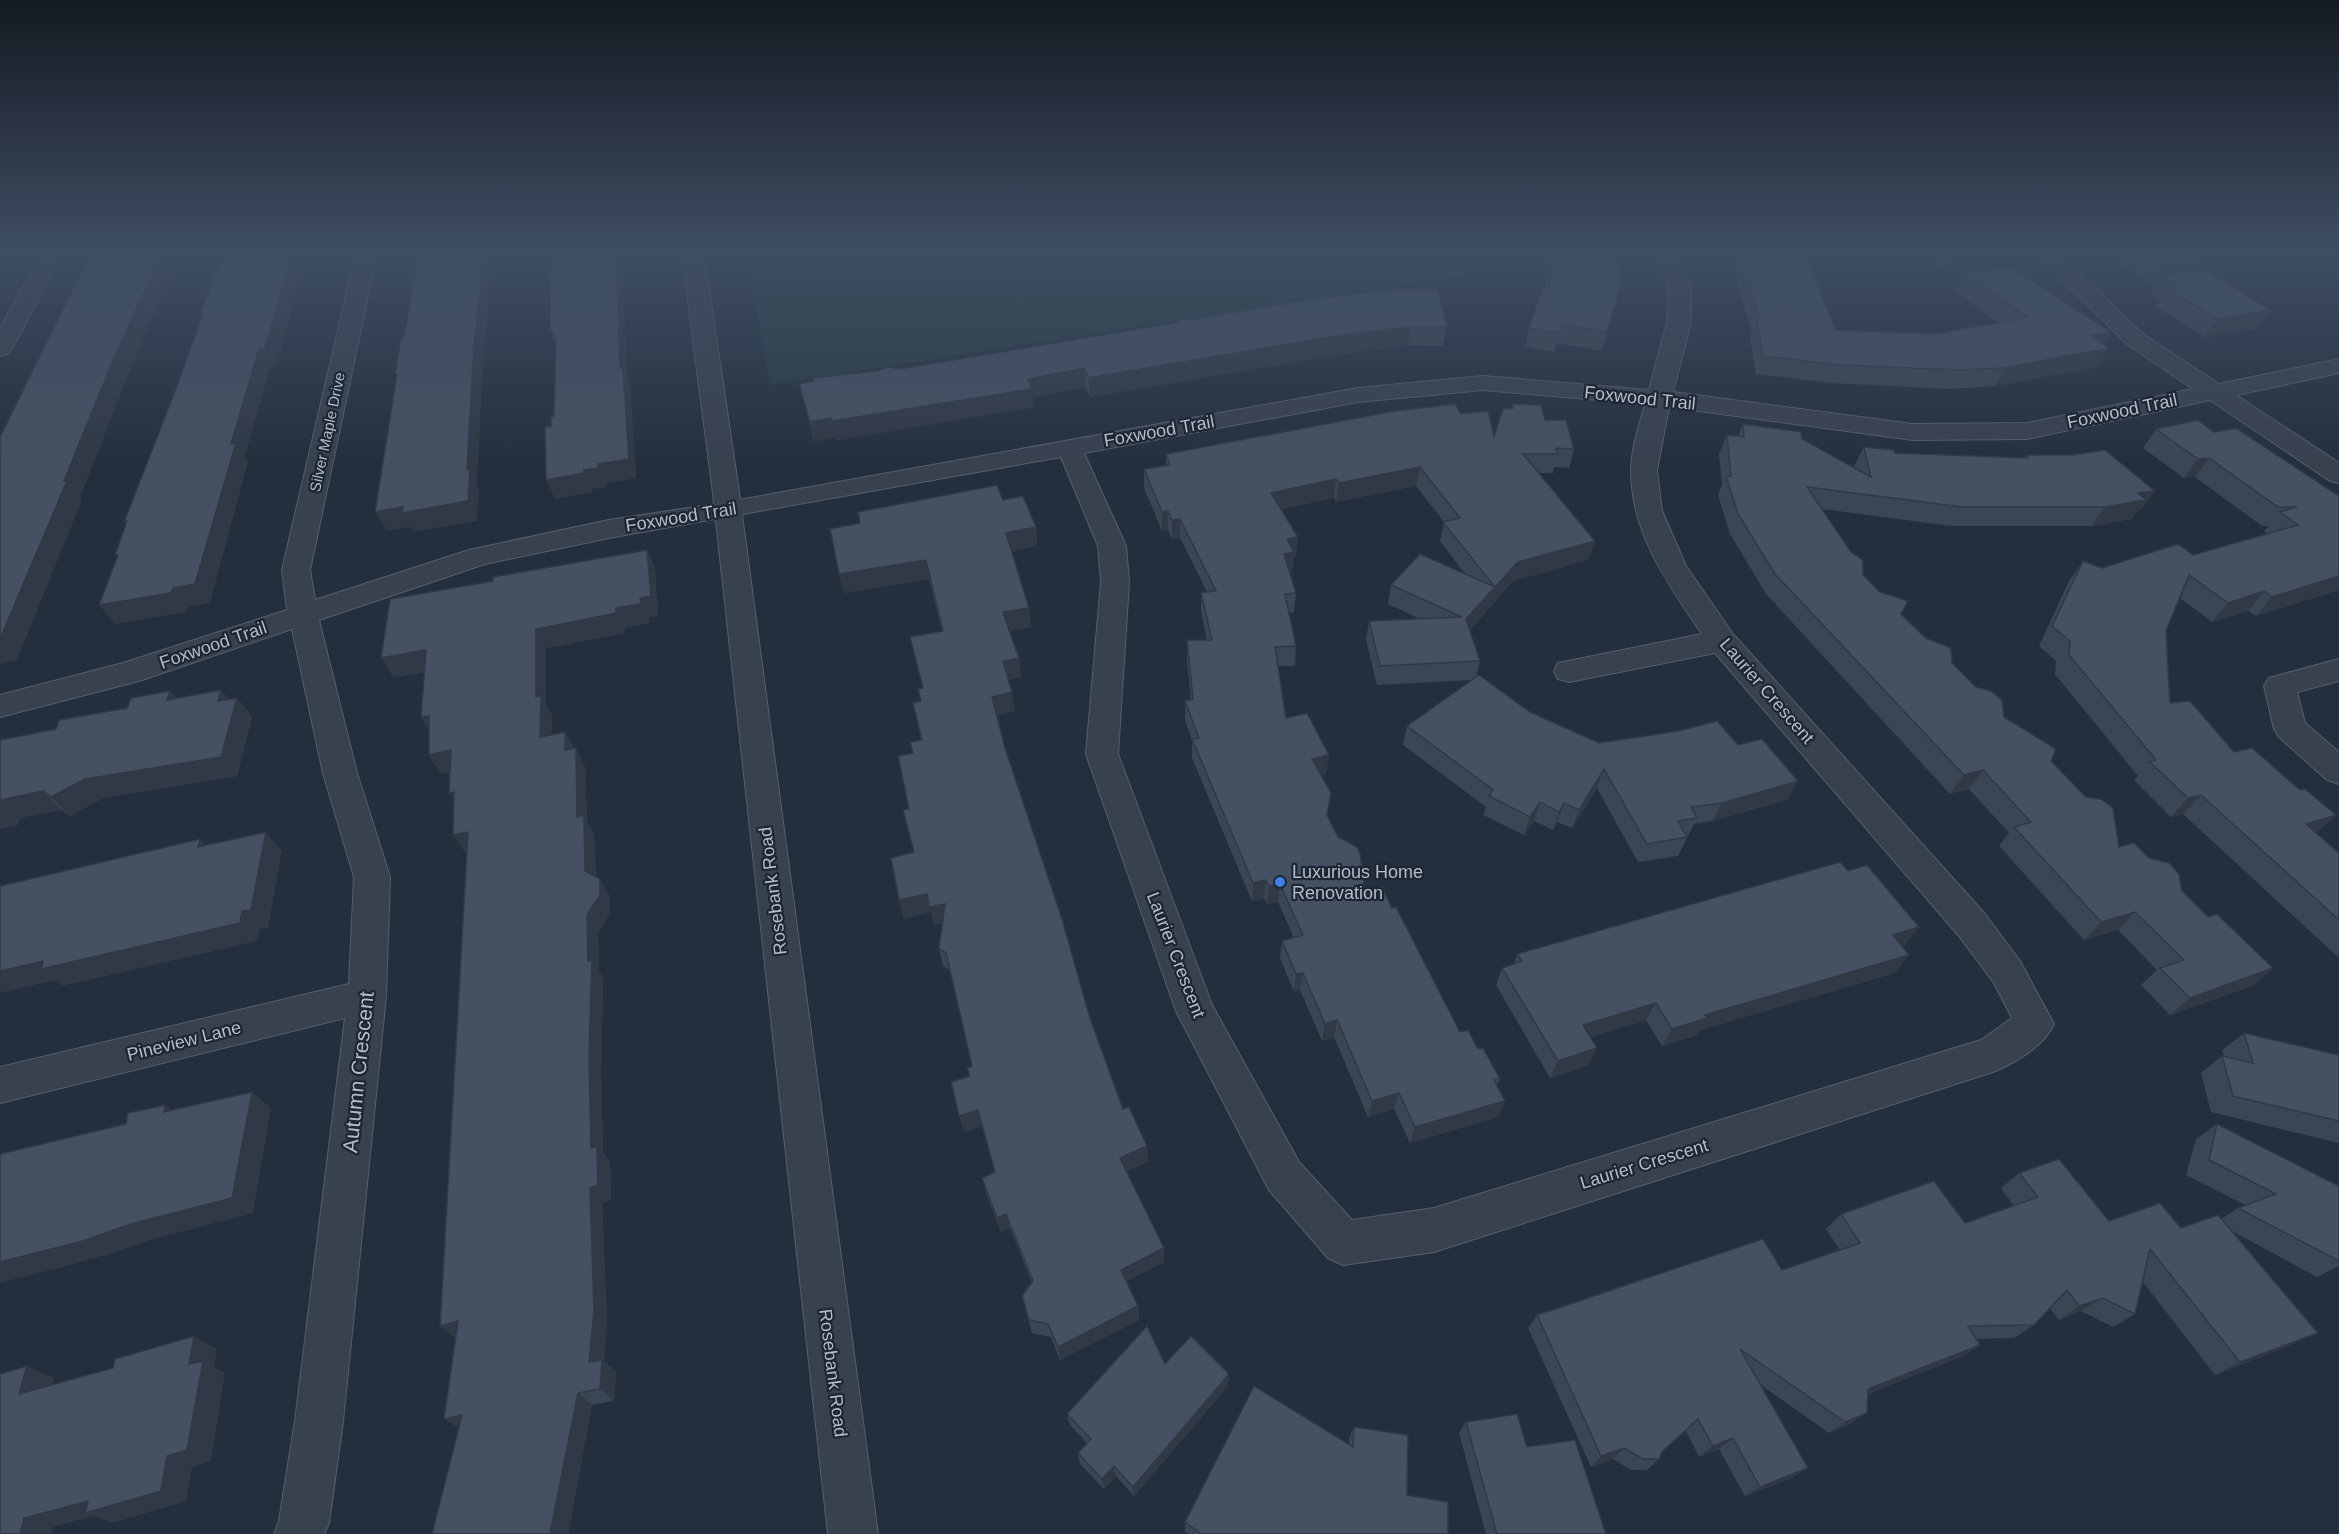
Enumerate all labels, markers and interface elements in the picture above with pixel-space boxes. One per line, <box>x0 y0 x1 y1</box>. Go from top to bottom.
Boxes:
street label: Silver Maple Drive <box>306 371 348 493</box>
street label: Foxwood Trail <box>1583 382 1697 414</box>
street label: Foxwood Trail <box>2065 390 2179 432</box>
street label: Foxwood Trail <box>1102 411 1216 451</box>
street label: Foxwood Trail <box>624 498 738 536</box>
street label: Foxwood Trail <box>157 617 269 673</box>
street label: Laurier Crescent <box>1716 634 1818 748</box>
street label: Rosebank Road <box>755 826 791 956</box>
place label: Luxurious Home Renovation <box>1292 862 1423 903</box>
marker: Luxurious Home Renovation <box>1273 875 1287 889</box>
street label: Laurier Crescent <box>1143 889 1209 1021</box>
street label: Autumn Crescent <box>338 990 378 1154</box>
street label: Pineview Lane <box>125 1017 243 1065</box>
street label: Laurier Crescent <box>1577 1135 1711 1193</box>
street label: Rosebank Road <box>815 1308 851 1438</box>

